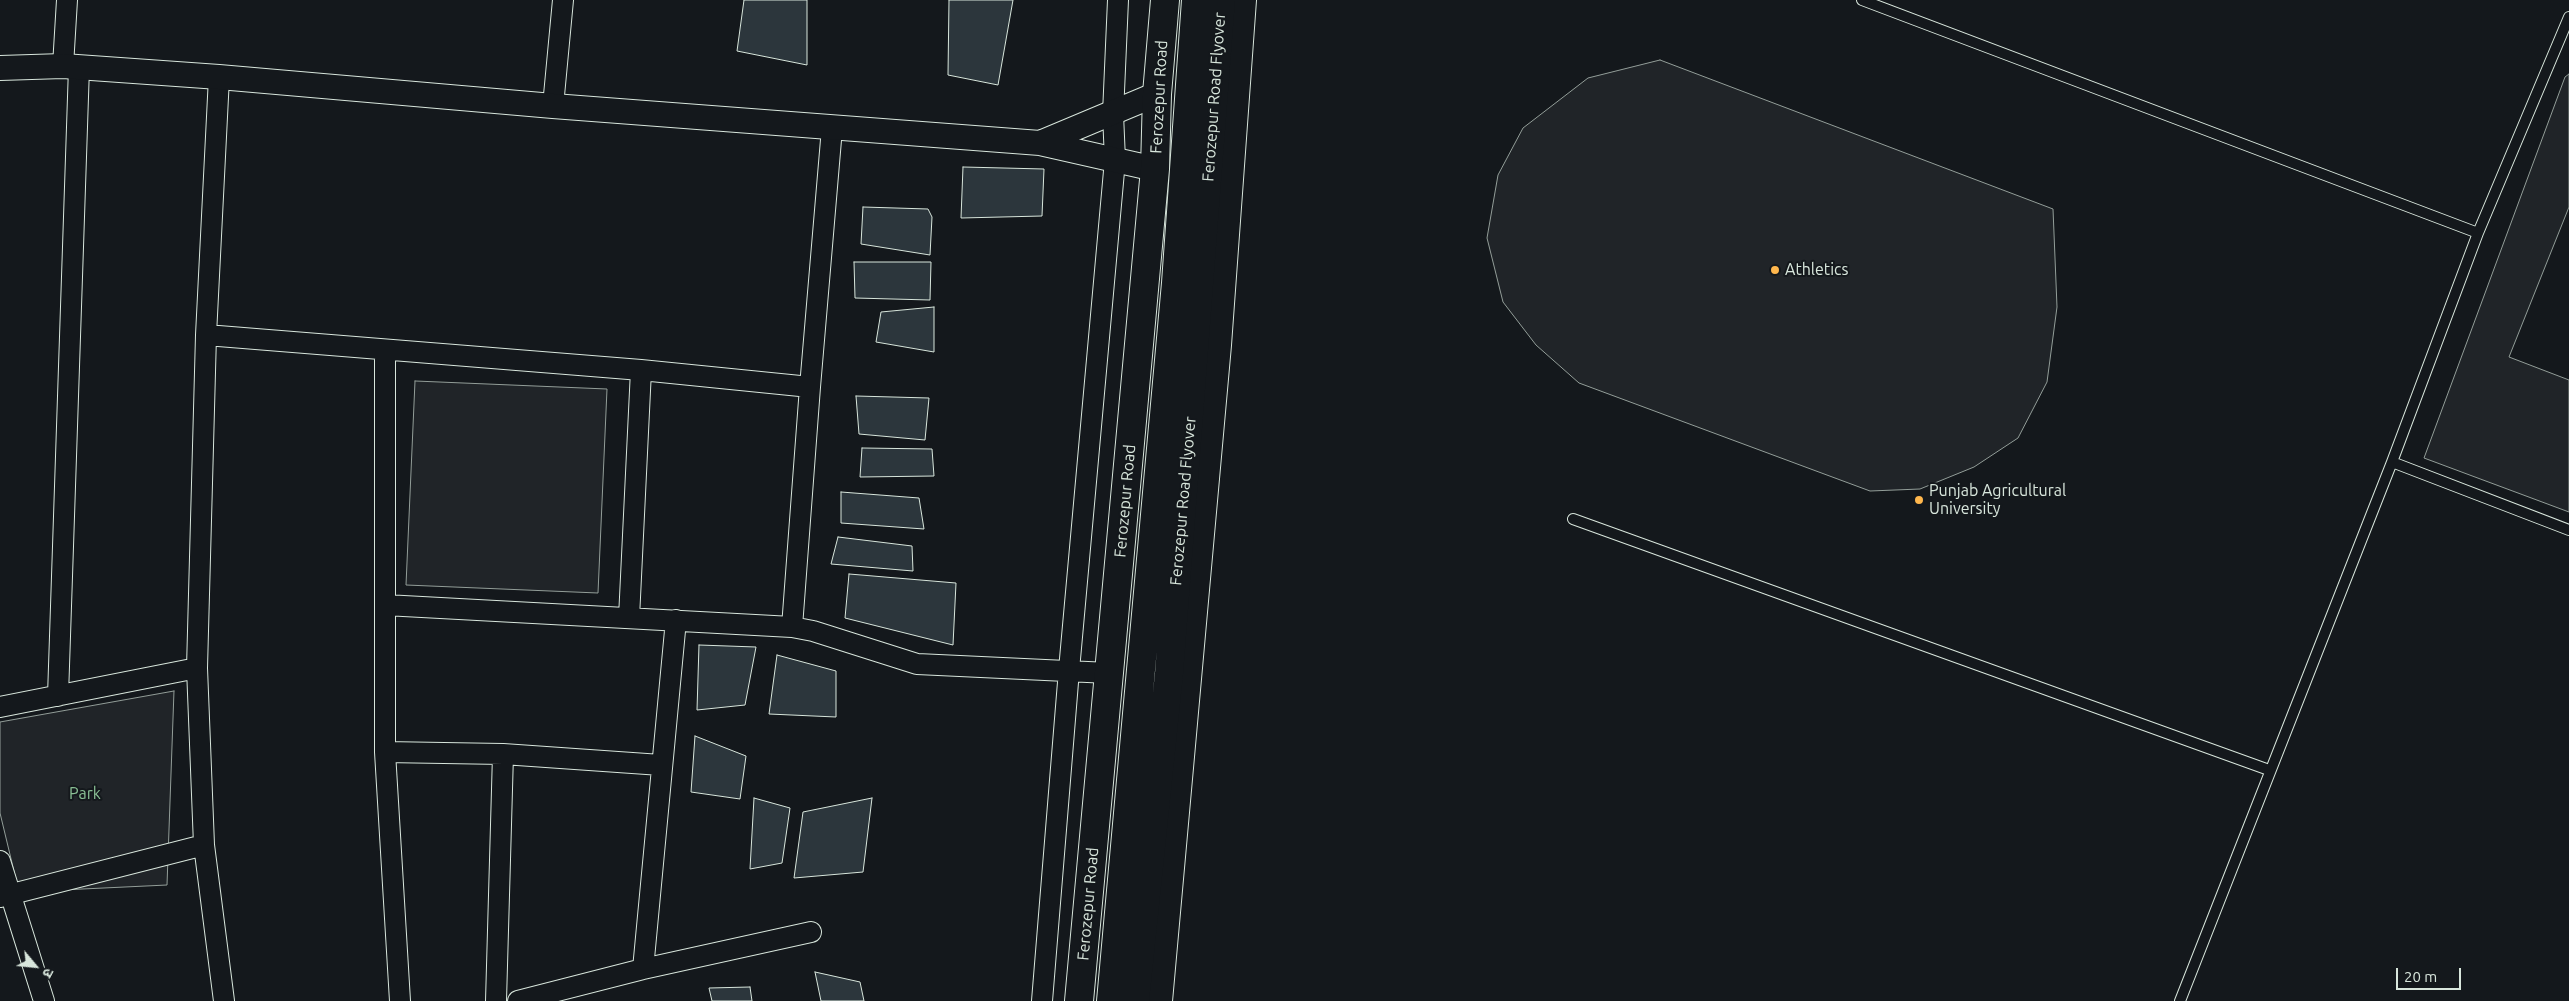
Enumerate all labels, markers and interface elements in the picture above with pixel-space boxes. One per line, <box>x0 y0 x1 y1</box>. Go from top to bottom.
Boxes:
street label: Ferozepur Road Flyover <box>1199 12 1229 182</box>
street label: Ferozepur Road <box>1146 40 1172 154</box>
place label: Athletics <box>1785 260 1848 280</box>
marker: Athletics <box>1769 264 1781 276</box>
street label: Ferozepur Road Flyover <box>1166 416 1200 586</box>
street label: Ferozepur Road <box>1110 444 1140 558</box>
place label: Punjab Agricultural University <box>1929 481 2066 519</box>
marker: Punjab Agricultural University <box>1913 494 1925 506</box>
park label: Park <box>69 784 101 804</box>
street label: Ferozepur Road <box>1073 847 1103 961</box>
north arrow <box>10 941 60 991</box>
scale bar <box>2399 958 2464 990</box>
text: उ <box>39 966 57 980</box>
text: 20 m <box>2404 968 2437 985</box>

